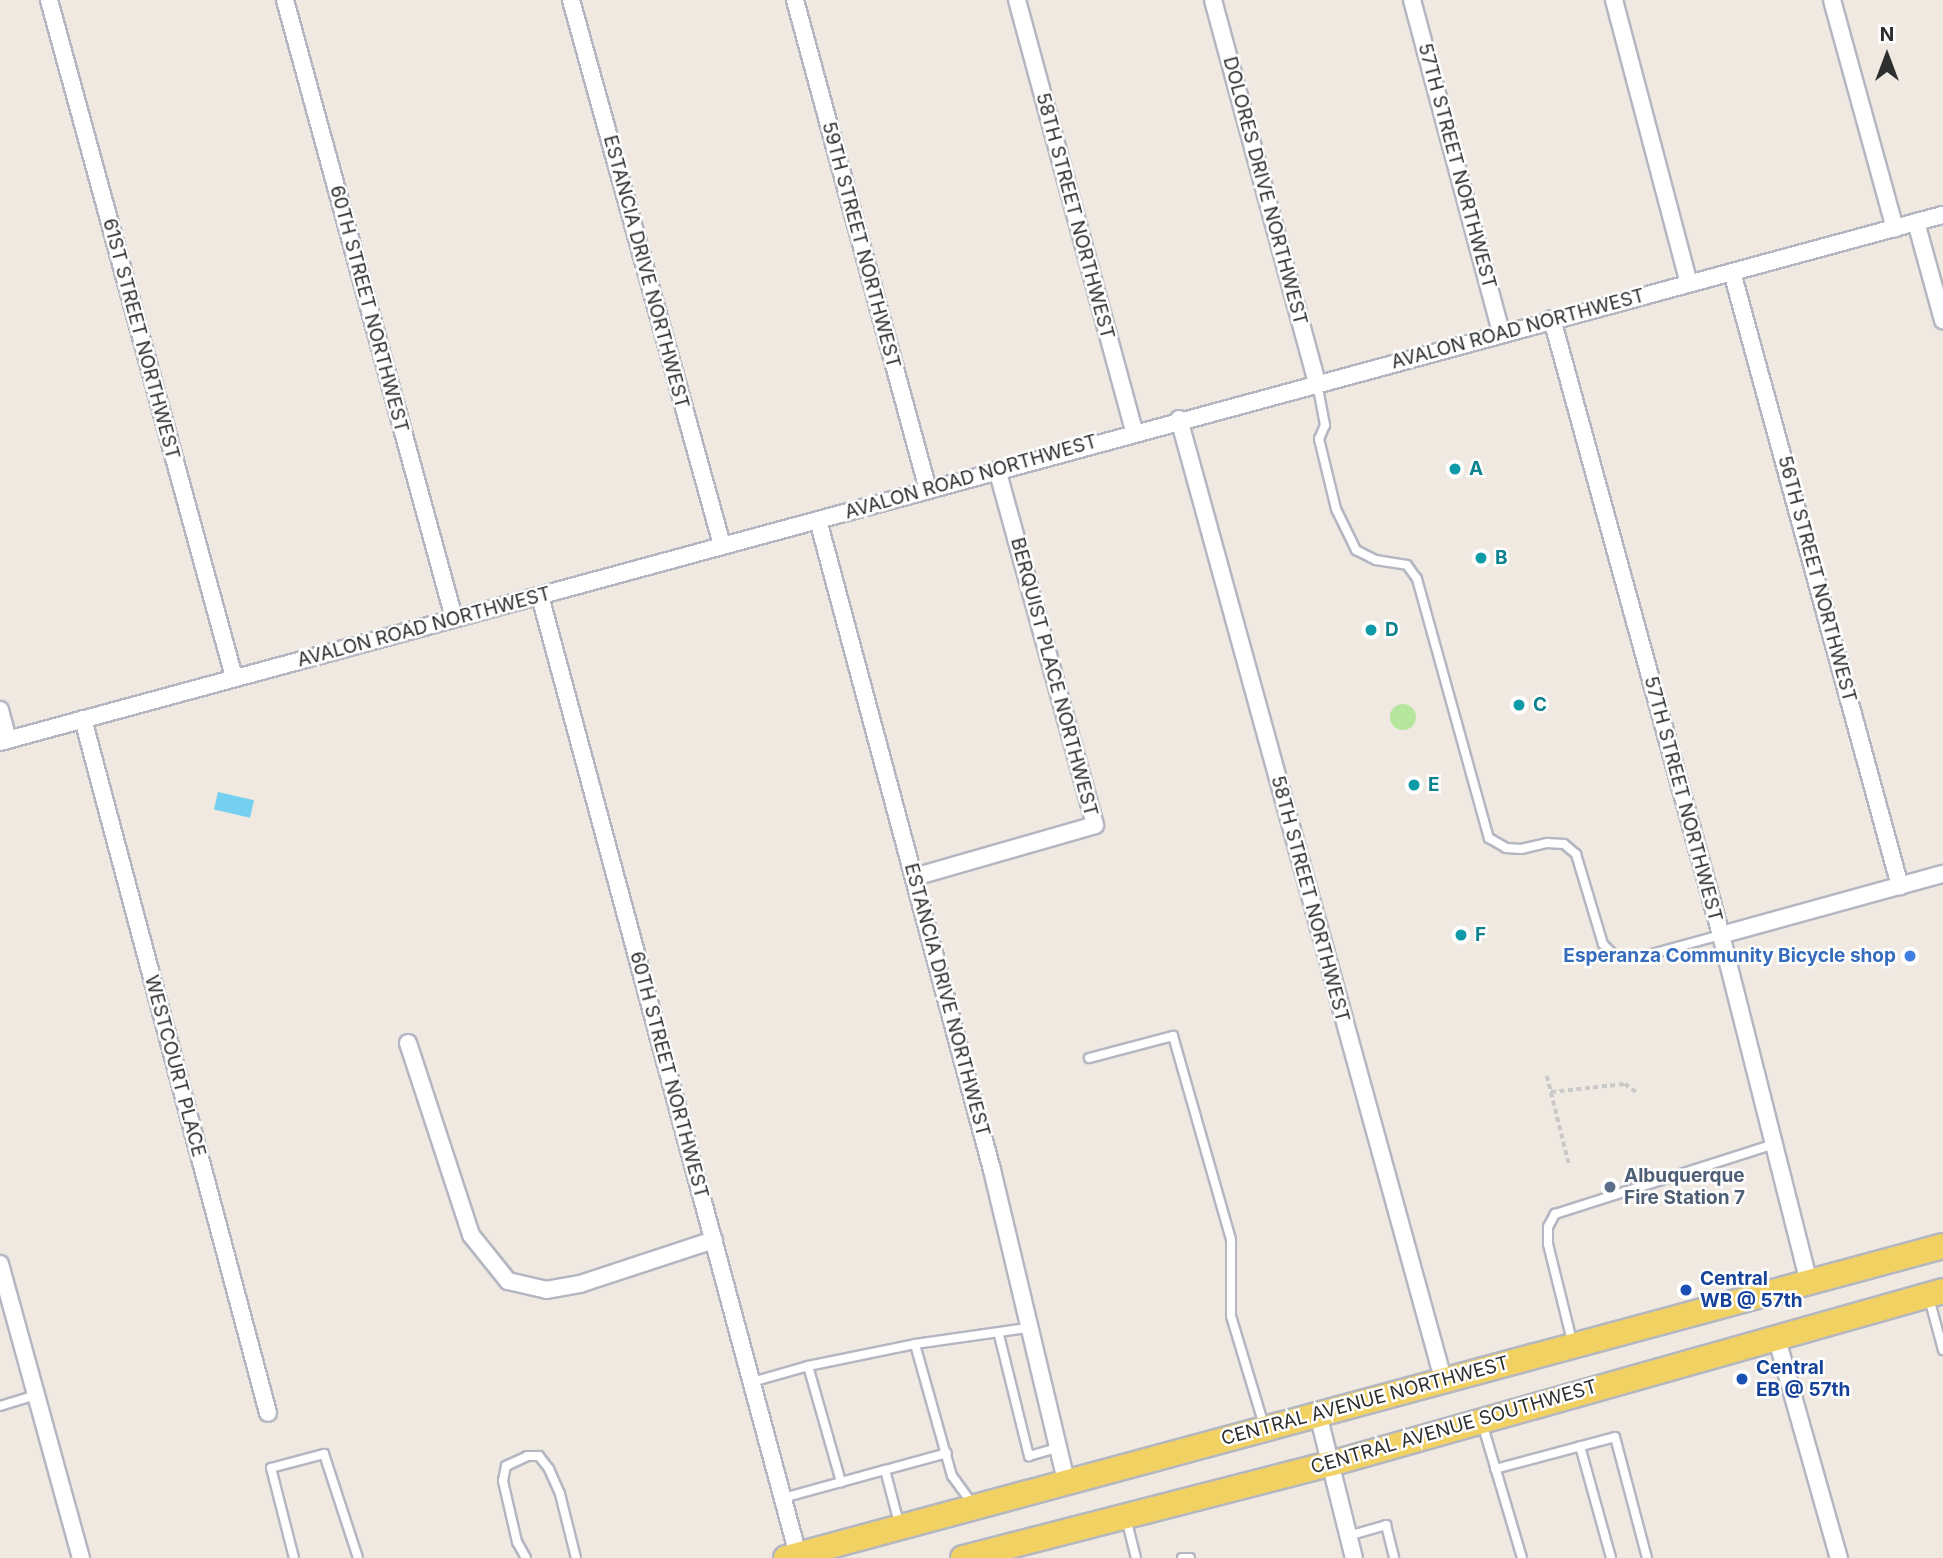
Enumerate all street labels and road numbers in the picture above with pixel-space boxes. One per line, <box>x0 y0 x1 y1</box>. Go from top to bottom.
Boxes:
street label: 57TH STREET NORTHWEST <box>1413 41 1501 291</box>
street label: DOLORES DRIVE NORTHWEST <box>1218 54 1312 328</box>
street label: 58TH STREET NORTHWEST <box>1031 90 1119 342</box>
street label: 59TH STREET NORTHWEST <box>817 119 905 371</box>
street label: ESTANCIA DRIVE NORTHWEST <box>598 133 694 411</box>
street label: 60TH STREET NORTHWEST <box>325 183 413 435</box>
street label: 61ST STREET NORTHWEST <box>98 216 184 462</box>
street label: AVALON ROAD NORTHWEST <box>1389 284 1647 374</box>
street label: AVALON ROAD NORTHWEST <box>842 430 1100 524</box>
street label: 56TH STREET NORTHWEST <box>1773 453 1861 705</box>
street label: BERQUIST PLACE NORTHWEST <box>1006 535 1102 819</box>
street label: AVALON ROAD NORTHWEST <box>295 582 553 672</box>
street label: 57TH STREET NORTHWEST <box>1639 674 1727 924</box>
street label: 58TH STREET NORTHWEST <box>1266 773 1354 1025</box>
street label: ESTANCIA DRIVE NORTHWEST <box>899 861 995 1139</box>
street label: 60TH STREET NORTHWEST <box>625 949 713 1201</box>
street label: WESTCOURT PLACE <box>140 973 210 1159</box>
street label: CENTRAL AVENUE NORTHWEST <box>1219 1352 1511 1450</box>
street label: CENTRAL AVENUE SOUTHWEST <box>1308 1375 1600 1479</box>

